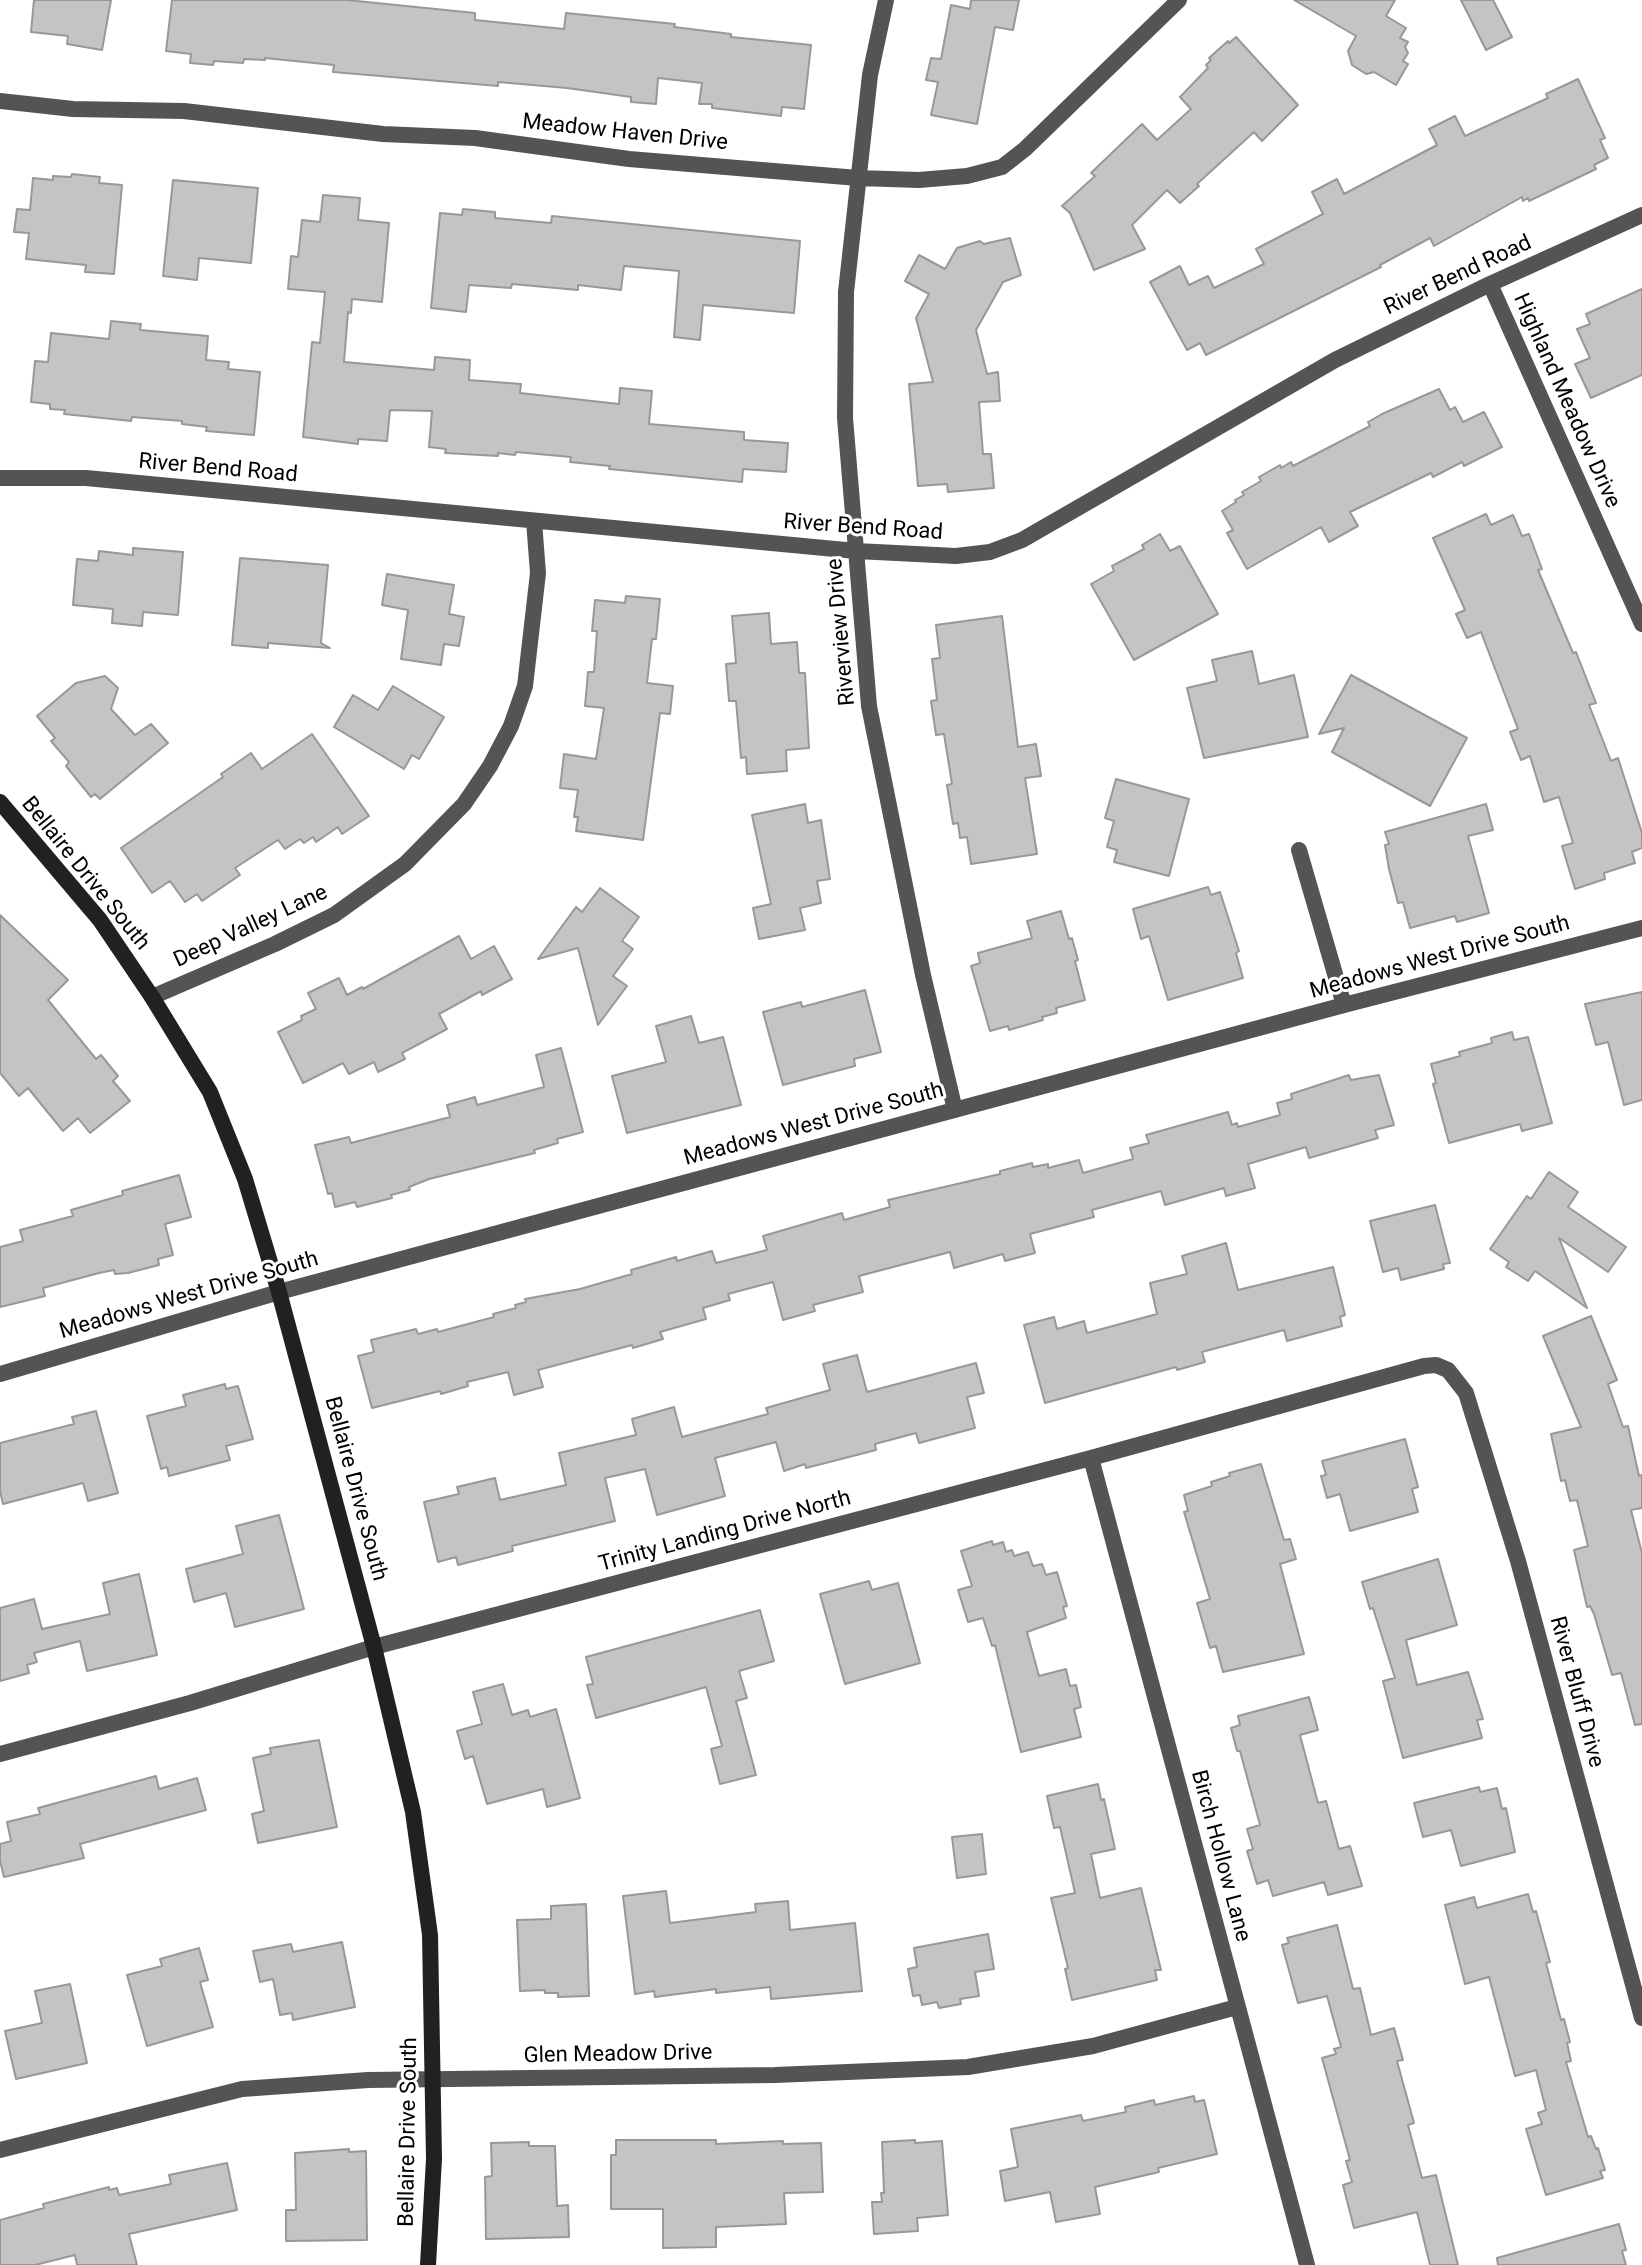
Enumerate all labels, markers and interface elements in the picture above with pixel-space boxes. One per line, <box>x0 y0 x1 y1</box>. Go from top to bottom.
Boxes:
street label: Meadow Haven Drive <box>521 109 729 157</box>
street label: River Bend Road <box>1380 230 1536 322</box>
street label: Highland Meadow Drive <box>1507 290 1625 512</box>
street label: River Bend Road <box>137 449 299 489</box>
street label: River Bend Road <box>782 509 944 547</box>
street label: Riverview Drive <box>822 557 862 707</box>
street label: Bellaire Drive South <box>15 792 155 956</box>
street label: Deep Valley Lane <box>170 880 332 974</box>
street label: Meadows West Drive South <box>1307 911 1573 1005</box>
street label: Meadows West Drive South <box>681 1078 947 1172</box>
street label: Meadows West Drive South <box>57 1246 321 1346</box>
street label: Bellaire Drive South <box>318 1394 392 1584</box>
street label: Trinity Landing Drive North <box>596 1486 854 1578</box>
street label: River Bluff Drive <box>1543 1614 1609 1770</box>
street label: Birch Hollow Lane <box>1184 1767 1256 1945</box>
street label: Bellaire Drive South <box>394 2037 424 2227</box>
street label: Glen Meadow Drive <box>523 2040 713 2070</box>

